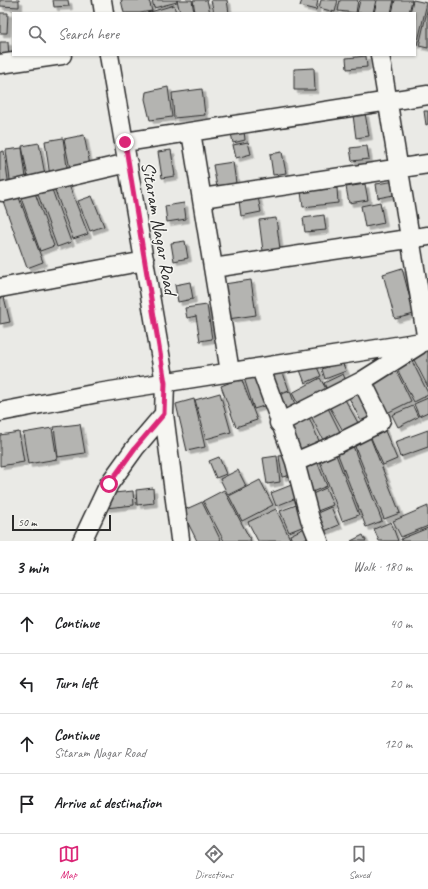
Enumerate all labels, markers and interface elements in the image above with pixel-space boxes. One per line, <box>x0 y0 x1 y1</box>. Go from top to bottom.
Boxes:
search box <box>12 12 416 56</box>
icon: search <box>26 23 48 45</box>
text: Search here <box>58 25 119 44</box>
route end <box>116 133 134 151</box>
street label: Sitaram Nagar Road <box>136 160 183 299</box>
route start <box>100 475 118 493</box>
scale bar <box>12 513 111 532</box>
text: 50 m <box>18 515 37 529</box>
text: 3 min <box>16 557 49 578</box>
text: Walk · 180 m <box>353 559 412 575</box>
icon: ahead <box>16 613 38 635</box>
text: Continue <box>54 614 99 633</box>
text: 40 m <box>390 616 412 632</box>
icon: left <box>16 673 38 695</box>
text: Turn left <box>54 674 97 693</box>
text: 20 m <box>390 676 412 692</box>
text: Continue <box>54 726 99 745</box>
icon: ahead <box>16 733 38 755</box>
text: 120 m <box>384 736 412 752</box>
text: Sitaram Nagar Road <box>54 745 146 761</box>
icon: arrive <box>16 793 38 815</box>
text: Arrive at destination <box>54 794 161 813</box>
tab: Map <box>58 843 80 881</box>
tab: Directions <box>195 843 233 881</box>
tab: Saved <box>348 843 370 881</box>

